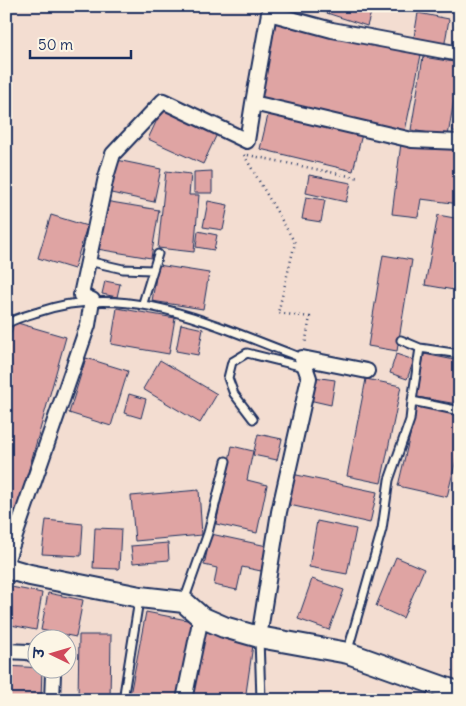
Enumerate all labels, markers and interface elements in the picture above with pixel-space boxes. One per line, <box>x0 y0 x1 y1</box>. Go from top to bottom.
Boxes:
scale bar <box>30 28 131 60</box>
text: 50 m <box>38 35 73 54</box>
north arrow <box>28 628 78 678</box>
text: उ <box>30 646 49 660</box>

